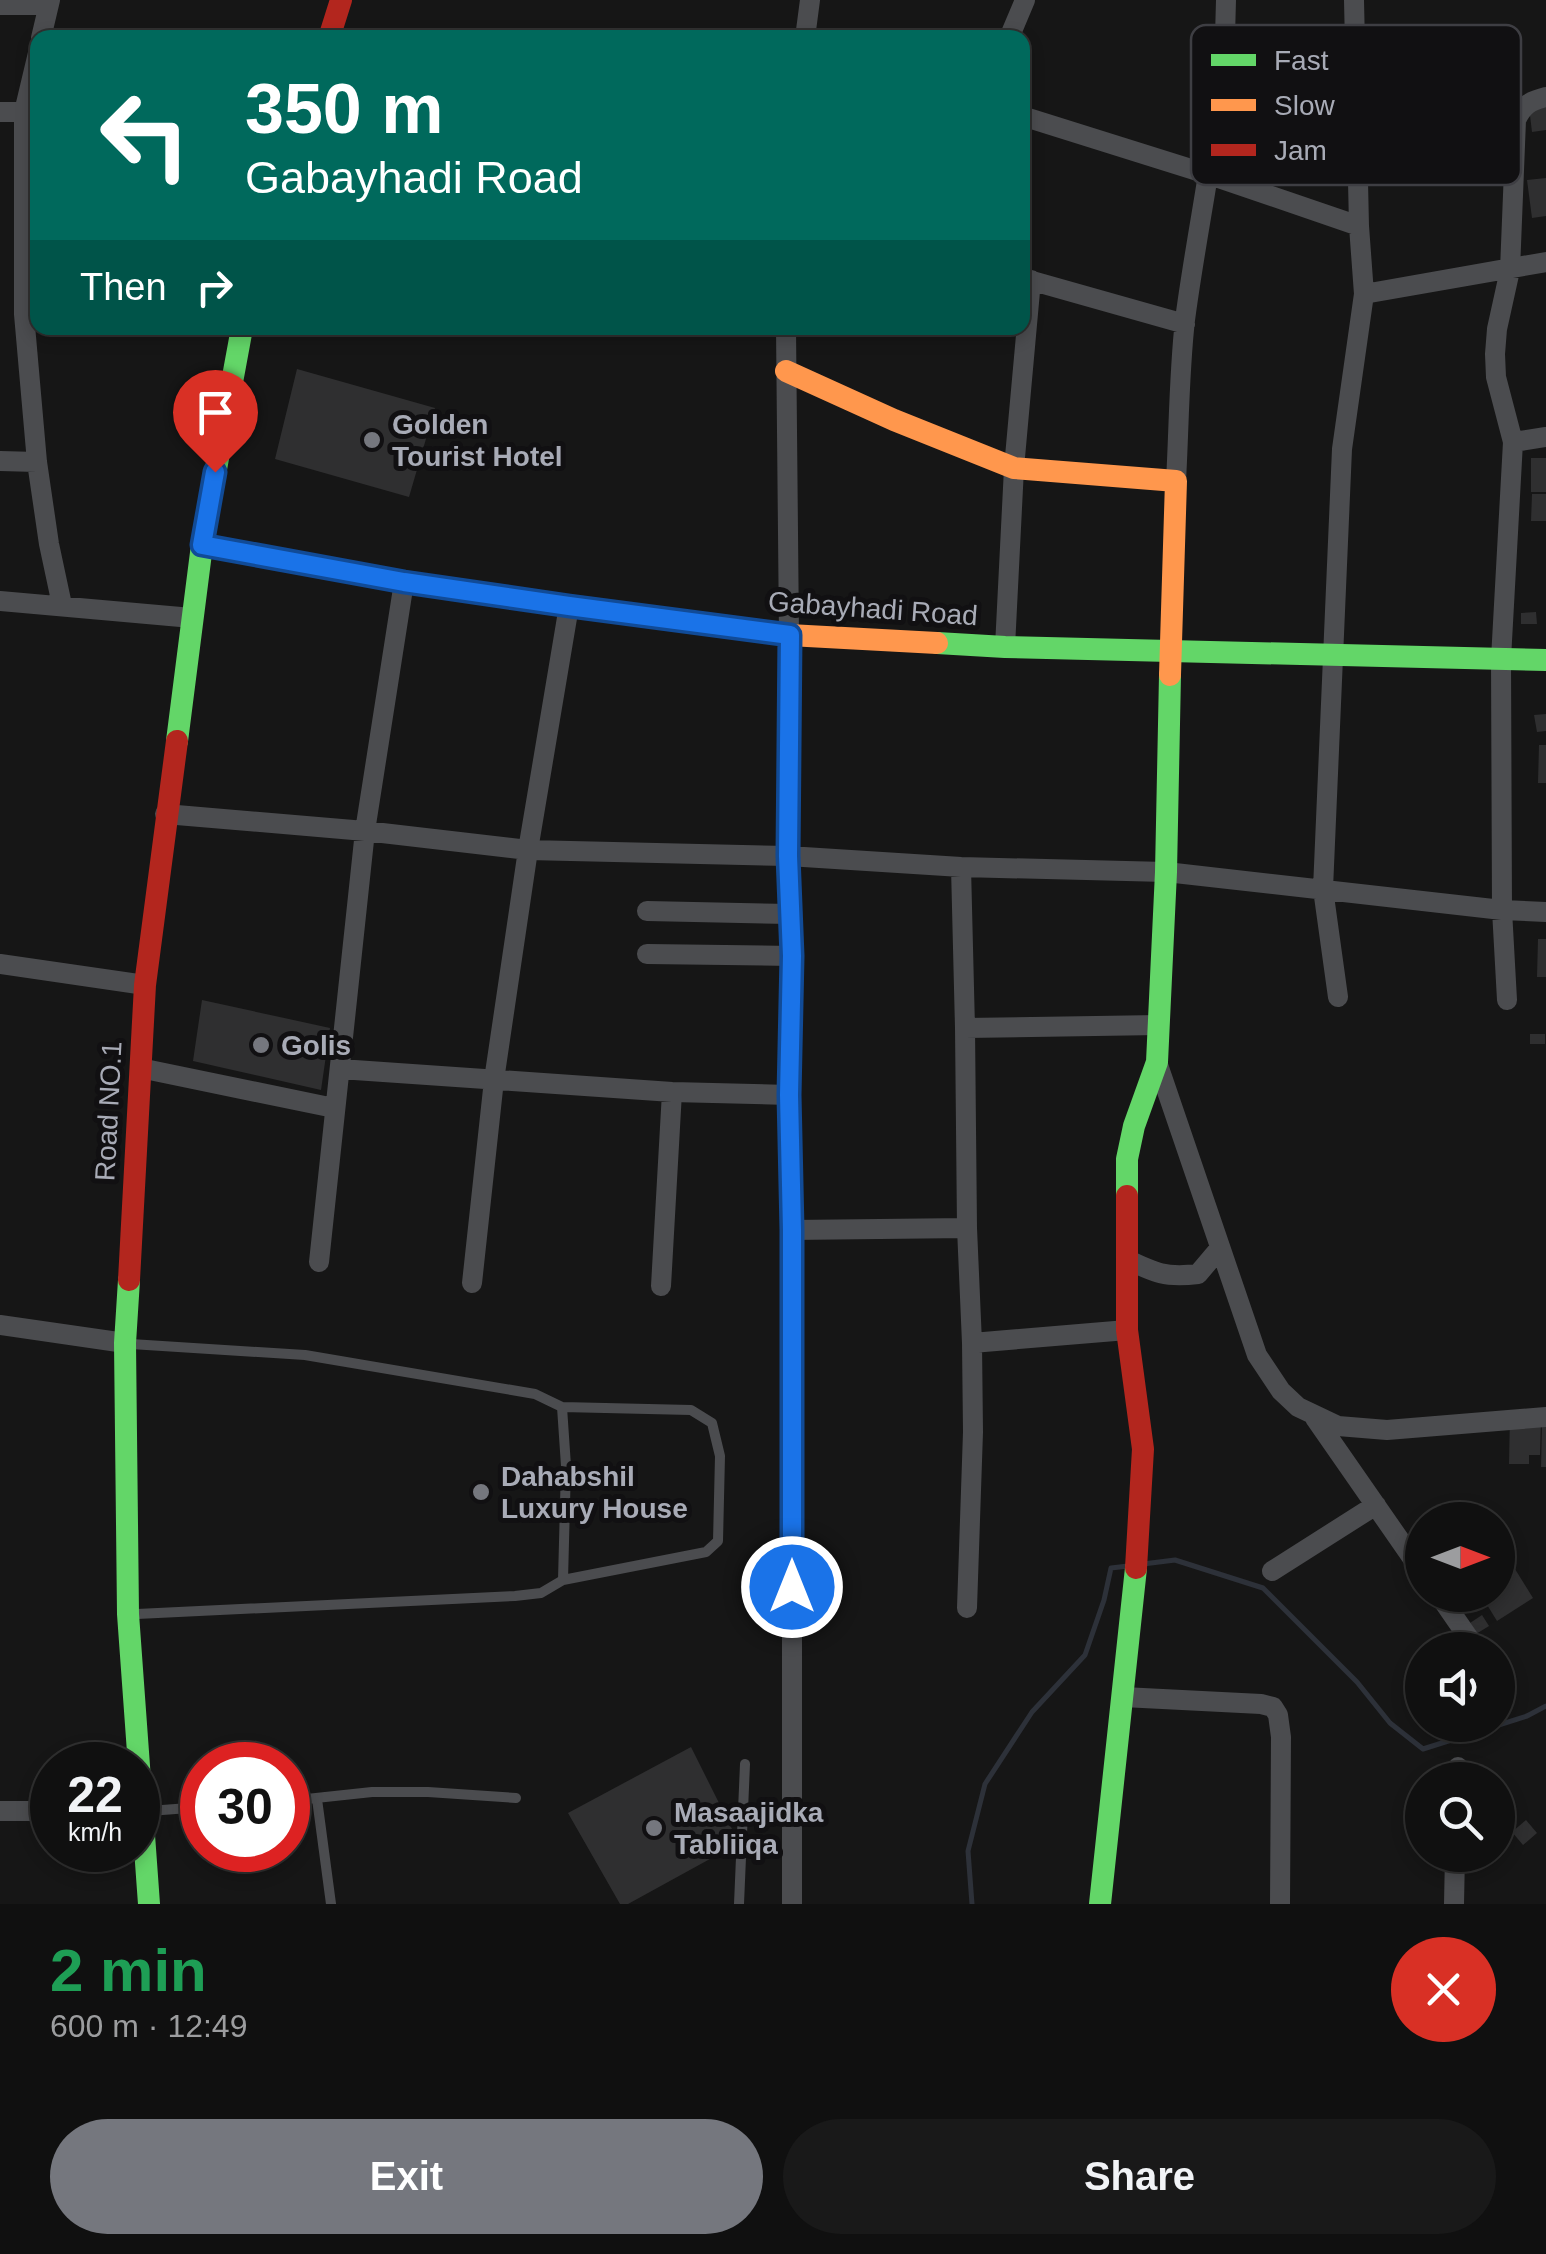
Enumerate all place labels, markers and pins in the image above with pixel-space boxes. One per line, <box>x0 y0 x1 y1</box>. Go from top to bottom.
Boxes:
pin <box>173 370 258 473</box>
place label: Golden Tourist Hotel <box>392 409 563 472</box>
marker: Golden Tourist Hotel <box>361 429 383 451</box>
place label: Golis <box>281 1030 351 1061</box>
marker: Golis <box>250 1034 272 1056</box>
place label: Dahabshil Luxury House <box>501 1461 688 1524</box>
marker: Dahabshil Luxury House <box>470 1481 492 1503</box>
place label: Masaajidka Tabliiqa <box>674 1797 824 1860</box>
marker: Masaajidka Tabliiqa <box>643 1817 665 1839</box>

